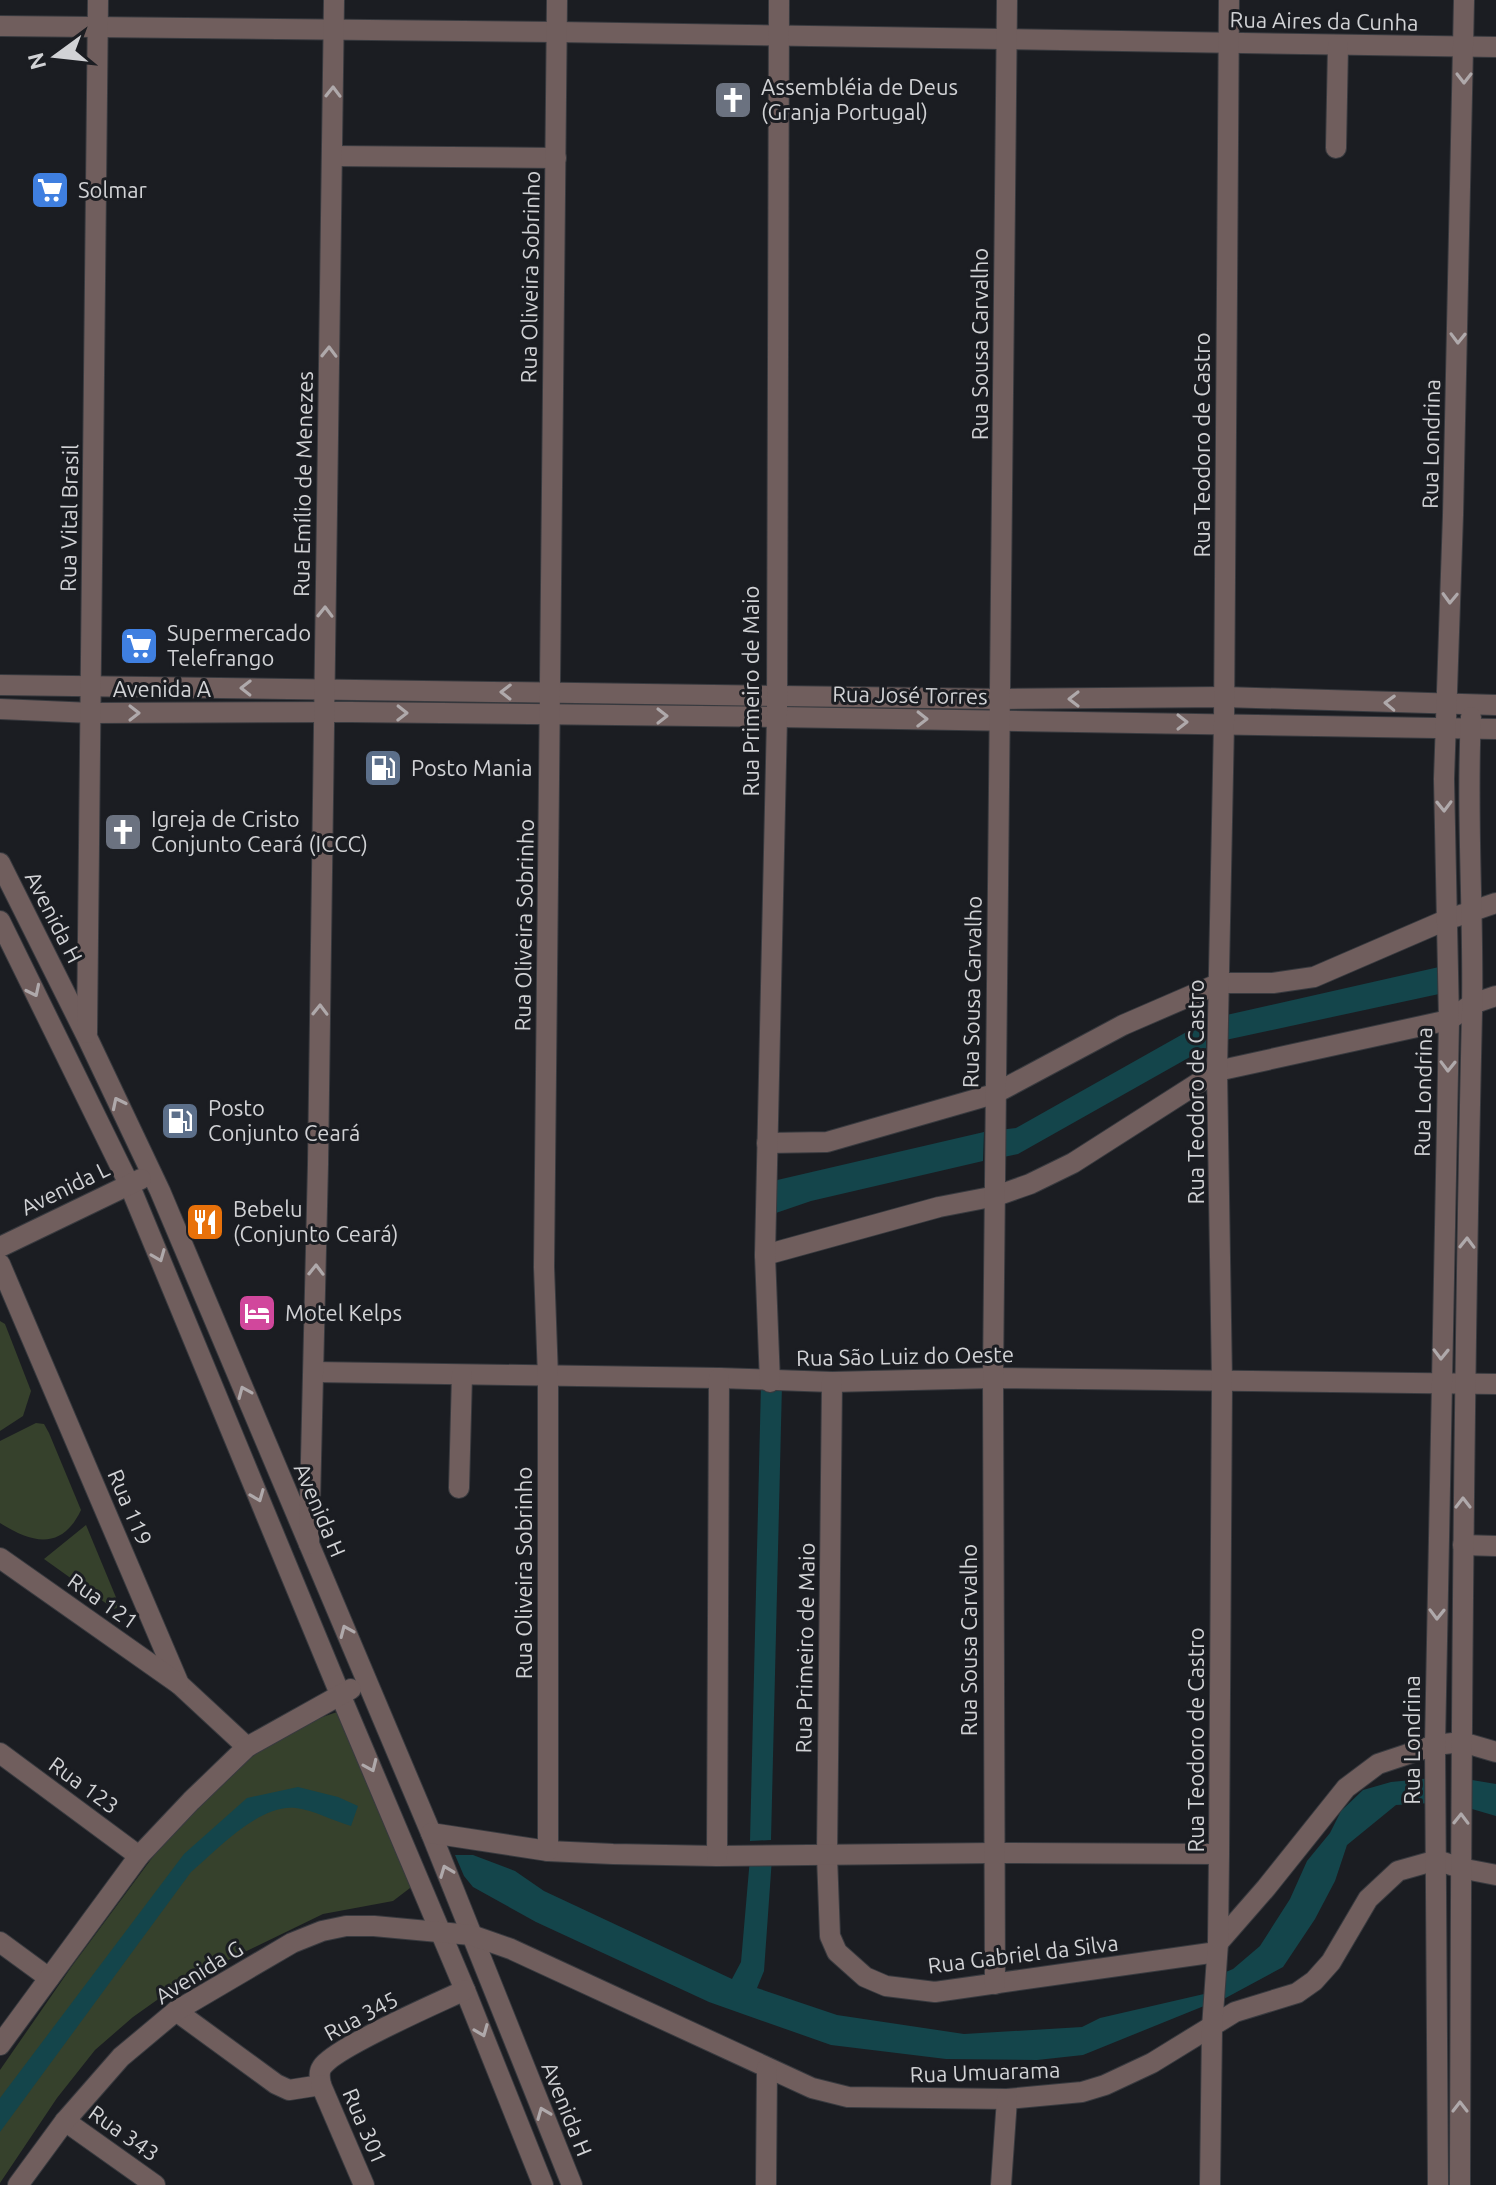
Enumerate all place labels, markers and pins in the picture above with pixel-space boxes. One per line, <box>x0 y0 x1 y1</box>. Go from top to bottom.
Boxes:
place label: Assembléia de Deus (Granja Portugal) <box>761 74 958 125</box>
church icon: Assembléia de Deus (Granja Portugal) <box>712 79 754 121</box>
supermarket icon: Solmar <box>29 169 71 211</box>
place label: Solmar <box>78 177 147 202</box>
place label: Supermercado Telefrango <box>167 620 311 670</box>
supermarket icon: Supermercado Telefrango <box>118 625 160 667</box>
fuel station icon: Posto Mania <box>362 747 404 789</box>
place label: Posto Mania <box>411 755 533 780</box>
place label: Igreja de Cristo Conjunto Ceará (ICCC) <box>151 806 368 857</box>
church icon: Igreja de Cristo Conjunto Ceará (ICCC) <box>102 811 144 853</box>
place label: Posto Conjunto Ceará <box>208 1095 360 1145</box>
fuel station icon: Posto Conjunto Ceará <box>159 1100 201 1142</box>
place label: Bebelu (Conjunto Ceará) <box>233 1196 399 1247</box>
restaurant icon: Bebelu (Conjunto Ceará) <box>184 1201 226 1243</box>
hotel icon: Motel Kelps <box>236 1292 278 1334</box>
place label: Motel Kelps <box>285 1300 402 1325</box>

